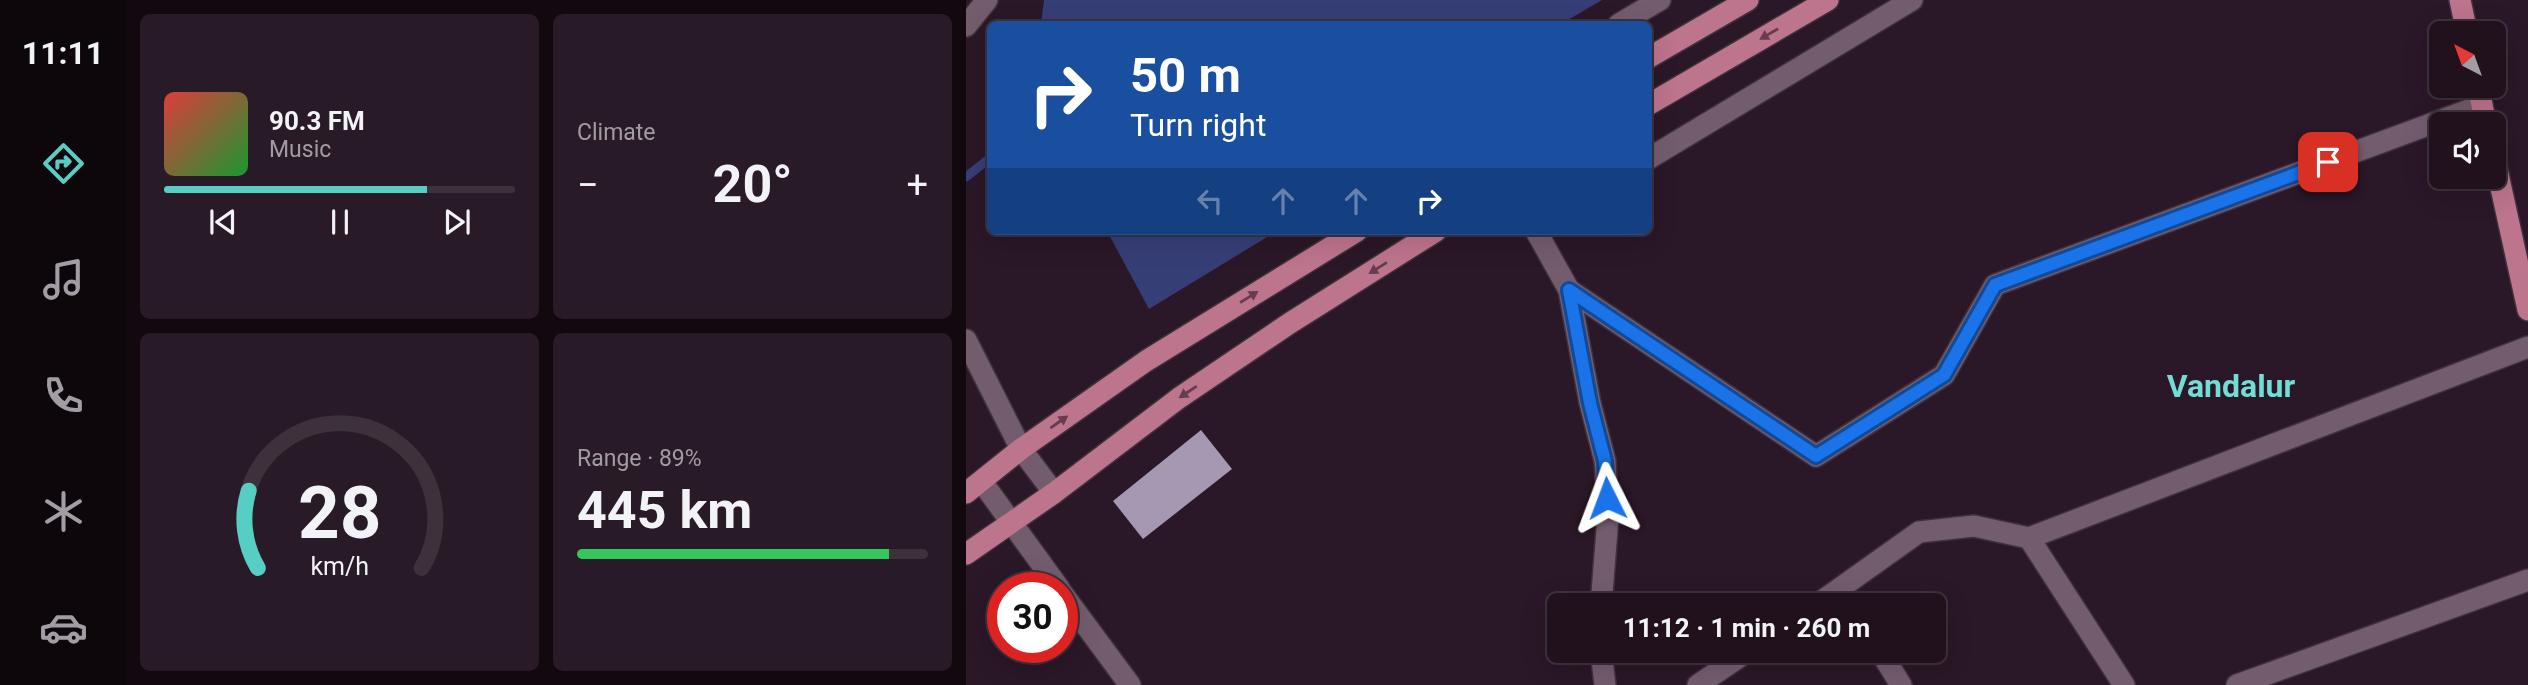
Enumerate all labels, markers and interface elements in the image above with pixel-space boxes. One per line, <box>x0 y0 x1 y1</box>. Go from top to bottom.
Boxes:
north arrow <box>2429 21 2506 98</box>
map controls <box>2429 21 2506 189</box>
one-way arrow <box>1759 28 1779 40</box>
text: 11:11 <box>22 34 104 72</box>
text: 50 m <box>1130 47 1241 104</box>
icon: right <box>1015 49 1106 140</box>
text: 90.3 FM <box>269 106 365 136</box>
text: Turn right <box>1130 106 1266 144</box>
button: sound <box>2429 112 2506 189</box>
text: Climate <box>577 119 656 146</box>
pin <box>2298 132 2358 192</box>
text: Music <box>269 136 331 163</box>
icon: directions <box>39 139 88 188</box>
icon: arrive <box>2309 143 2347 181</box>
text: 20° <box>713 154 793 215</box>
text: − <box>577 163 599 207</box>
text: + <box>906 163 928 207</box>
icon: left <box>1191 182 1229 220</box>
icon: ahead <box>1264 182 1302 220</box>
icon: ahead <box>1337 182 1375 220</box>
icon: right <box>1410 182 1448 220</box>
icon: previous <box>204 203 242 241</box>
icon: pause <box>321 203 359 241</box>
icon: next <box>438 203 476 241</box>
icon: music <box>39 255 88 304</box>
one-way arrow <box>1368 261 1388 274</box>
one-way arrow <box>1240 291 1259 304</box>
district label: Vandalur <box>2167 367 2296 405</box>
icon: phone <box>39 371 88 420</box>
one-way arrow <box>1179 385 1197 399</box>
one-way arrow <box>1050 415 1068 429</box>
text: Range · 89% <box>577 445 702 472</box>
position arrow <box>1570 461 1644 535</box>
text: 28 <box>298 470 381 556</box>
text: 445 km <box>577 480 752 541</box>
icon: climate <box>39 487 88 536</box>
text: km/h <box>310 552 369 581</box>
speed limit sign: 30 <box>987 572 1078 663</box>
icon: car <box>39 603 88 652</box>
text: 11:12 · 1 min · 260 m <box>1623 613 1870 643</box>

